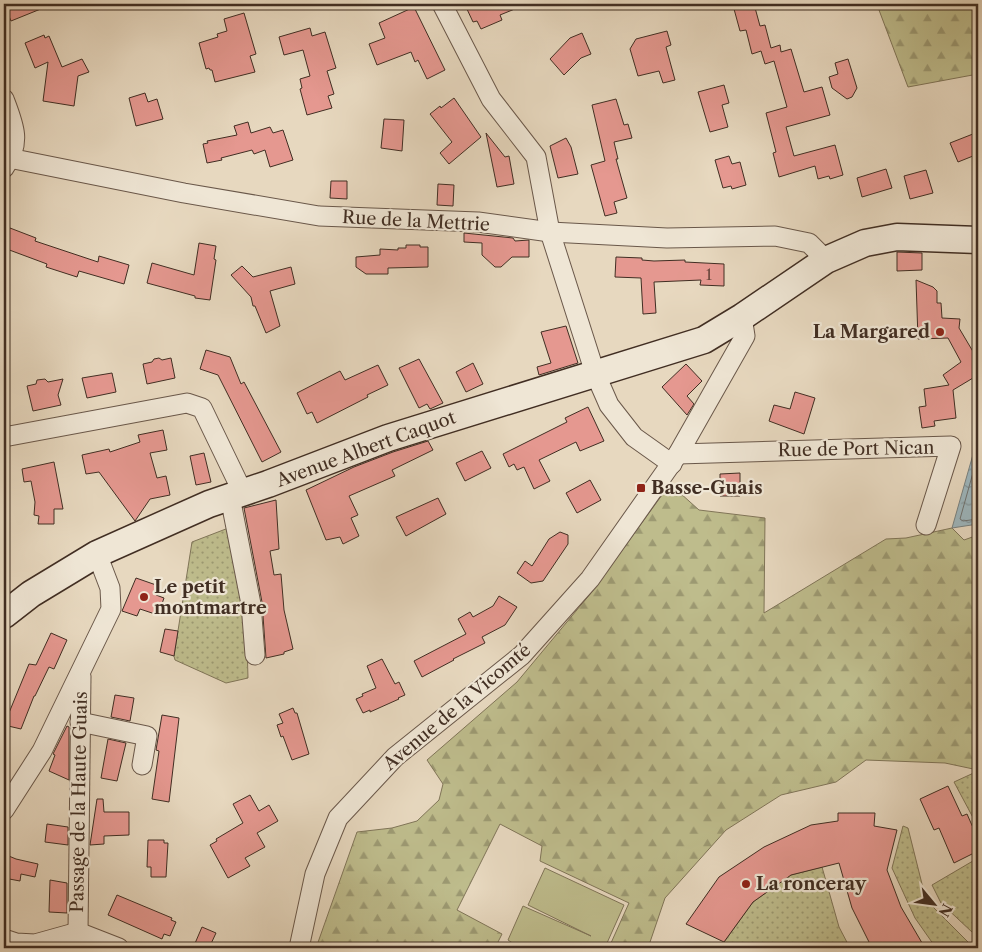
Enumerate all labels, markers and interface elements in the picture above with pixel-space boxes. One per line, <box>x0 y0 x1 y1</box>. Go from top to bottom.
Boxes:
street label: Rue de la Mettrie <box>341 206 491 236</box>
house number: 1 <box>706 265 713 284</box>
place label: La Margared <box>813 321 930 343</box>
marker: La Margared <box>934 326 946 338</box>
street label: Avenue Albert Caquot <box>272 406 459 492</box>
street label: Rue de Port Nican <box>778 437 934 461</box>
place label: Basse-Guais <box>651 477 763 499</box>
marker: Basse-Guais <box>635 482 647 494</box>
place label: Le petit montmartre <box>154 576 267 619</box>
marker: Le petit montmartre <box>138 591 150 603</box>
street label: Avenue de la Vicomté <box>378 639 535 776</box>
street label: Passage de la Haute Guais <box>66 691 92 913</box>
place label: La ronceray <box>756 873 867 895</box>
marker: La ronceray <box>740 878 752 890</box>
north arrow <box>910 880 960 930</box>
text: N <box>935 901 956 920</box>

